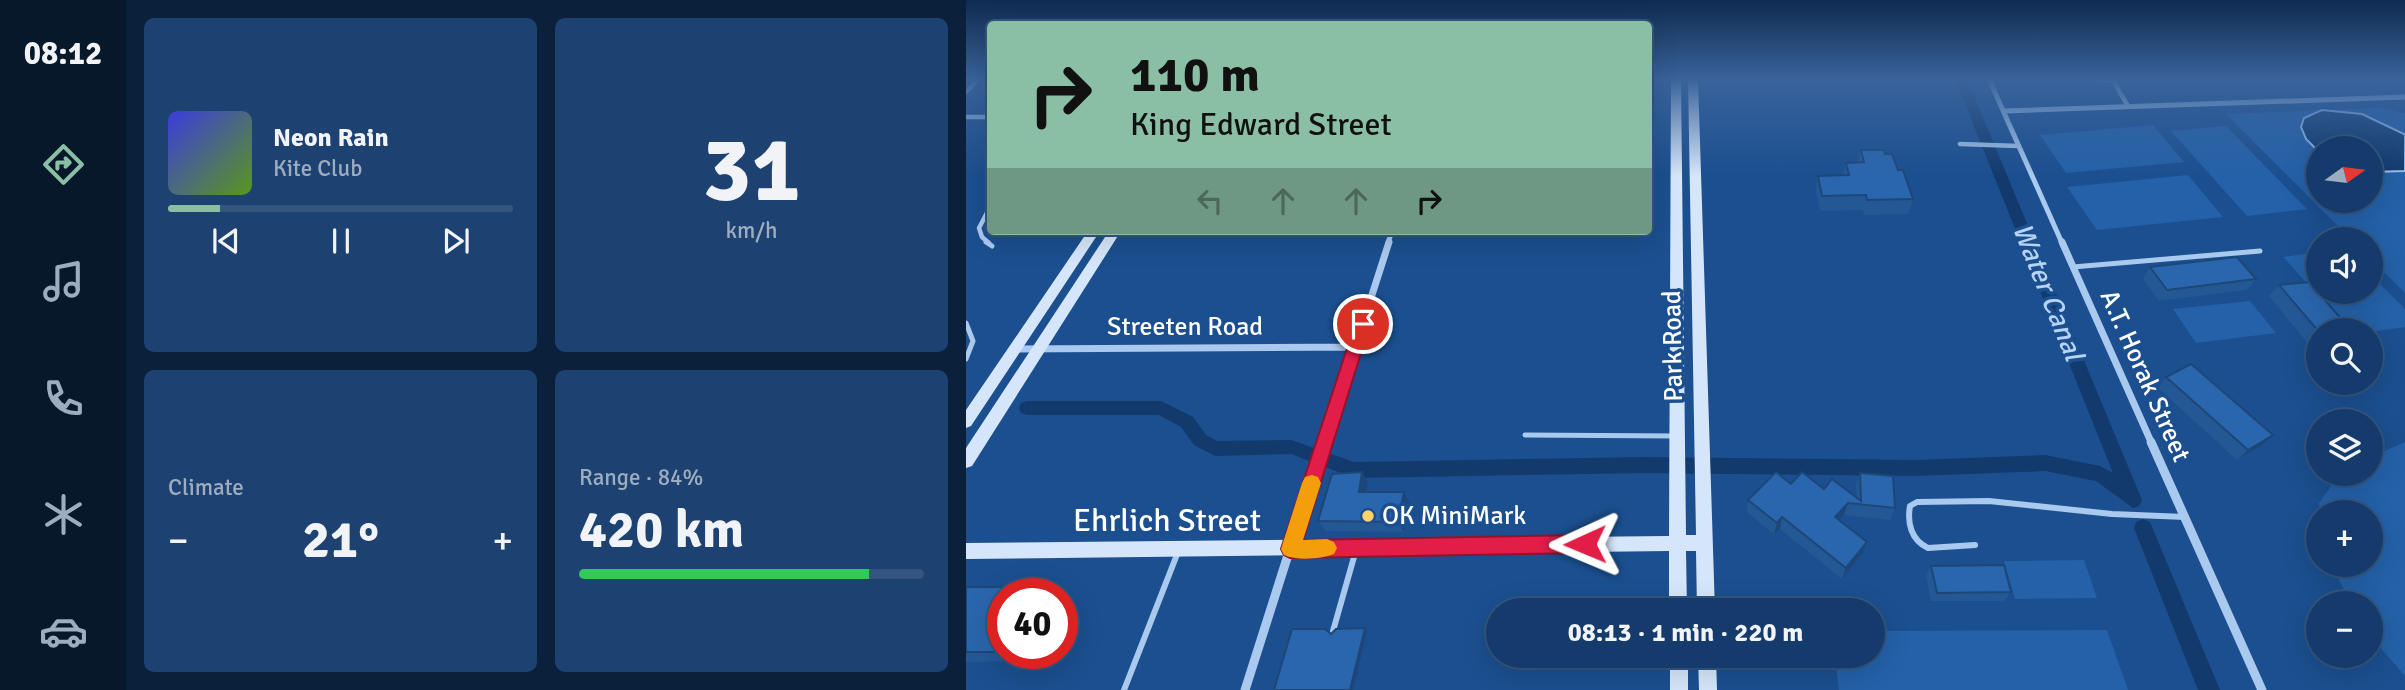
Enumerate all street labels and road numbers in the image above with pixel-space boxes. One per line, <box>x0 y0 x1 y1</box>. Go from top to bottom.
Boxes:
street label: A.T. Horak Street <box>2093 285 2197 467</box>
street label: Park Road <box>1656 290 1690 402</box>
street label: Streeten Road <box>1107 311 1263 343</box>
street label: Ehrlich Street <box>1073 501 1261 540</box>

